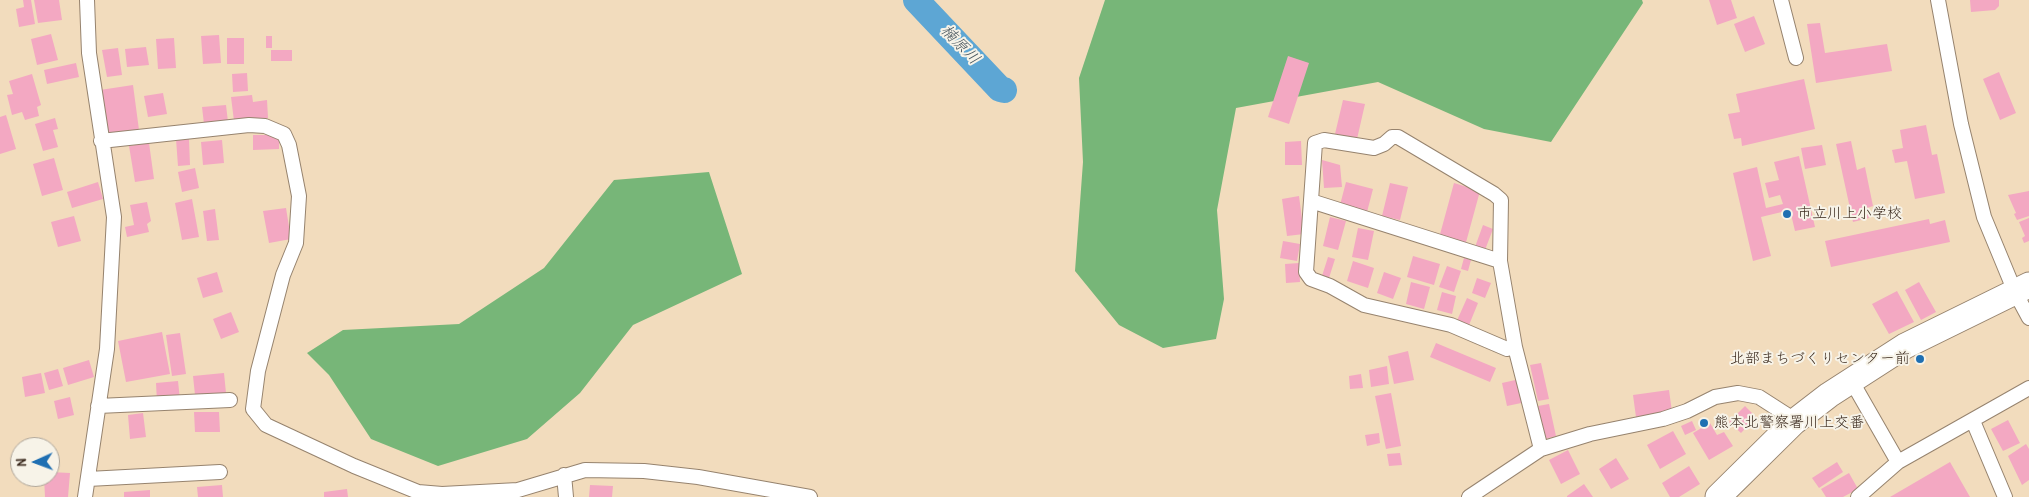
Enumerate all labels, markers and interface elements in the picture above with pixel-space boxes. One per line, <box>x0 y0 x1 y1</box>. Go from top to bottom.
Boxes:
water label: 楠原川 <box>936 21 984 69</box>
place label: 市立川上小学校 <box>1797 205 1902 223</box>
marker: 市立川上小学校 <box>1781 208 1793 220</box>
place label: 北部まちづくりセンター前 <box>1730 350 1910 368</box>
marker: 北部まちづくりセンター前 <box>1914 353 1926 365</box>
place label: 熊本北警察署川上交番 <box>1714 414 1864 432</box>
marker: 熊本北警察署川上交番 <box>1698 417 1710 429</box>
north arrow <box>10 437 60 487</box>
text: N <box>11 458 30 467</box>

